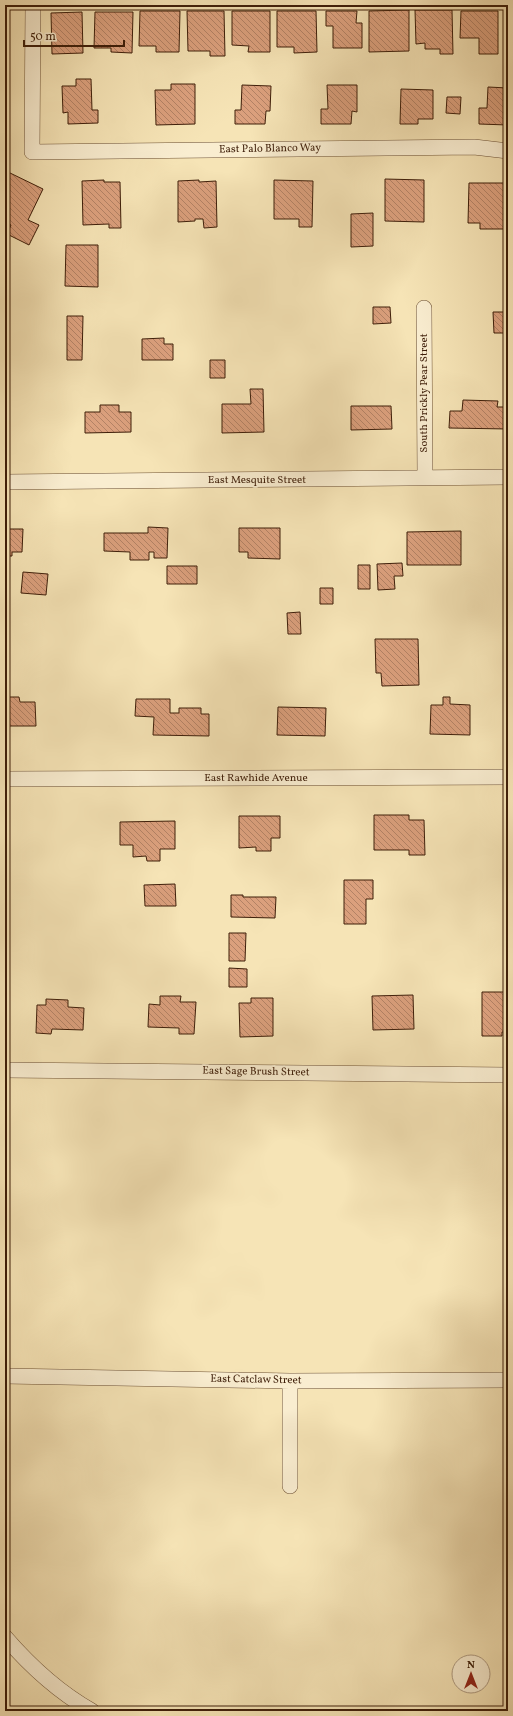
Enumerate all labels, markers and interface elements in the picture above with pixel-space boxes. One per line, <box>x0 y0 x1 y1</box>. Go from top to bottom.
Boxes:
scale bar <box>24 22 124 48</box>
text: 50 m <box>30 29 56 45</box>
street label: East Palo Blanco Way <box>219 141 321 157</box>
street label: South Prickly Pear Street <box>417 333 432 453</box>
street label: East Mesquite Street <box>208 473 306 488</box>
street label: East Rawhide Avenue <box>204 771 308 786</box>
street label: East Sage Brush Street <box>202 1064 310 1080</box>
street label: East Catclaw Street <box>210 1372 302 1388</box>
north arrow <box>451 1654 491 1694</box>
text: N <box>467 1658 475 1673</box>

